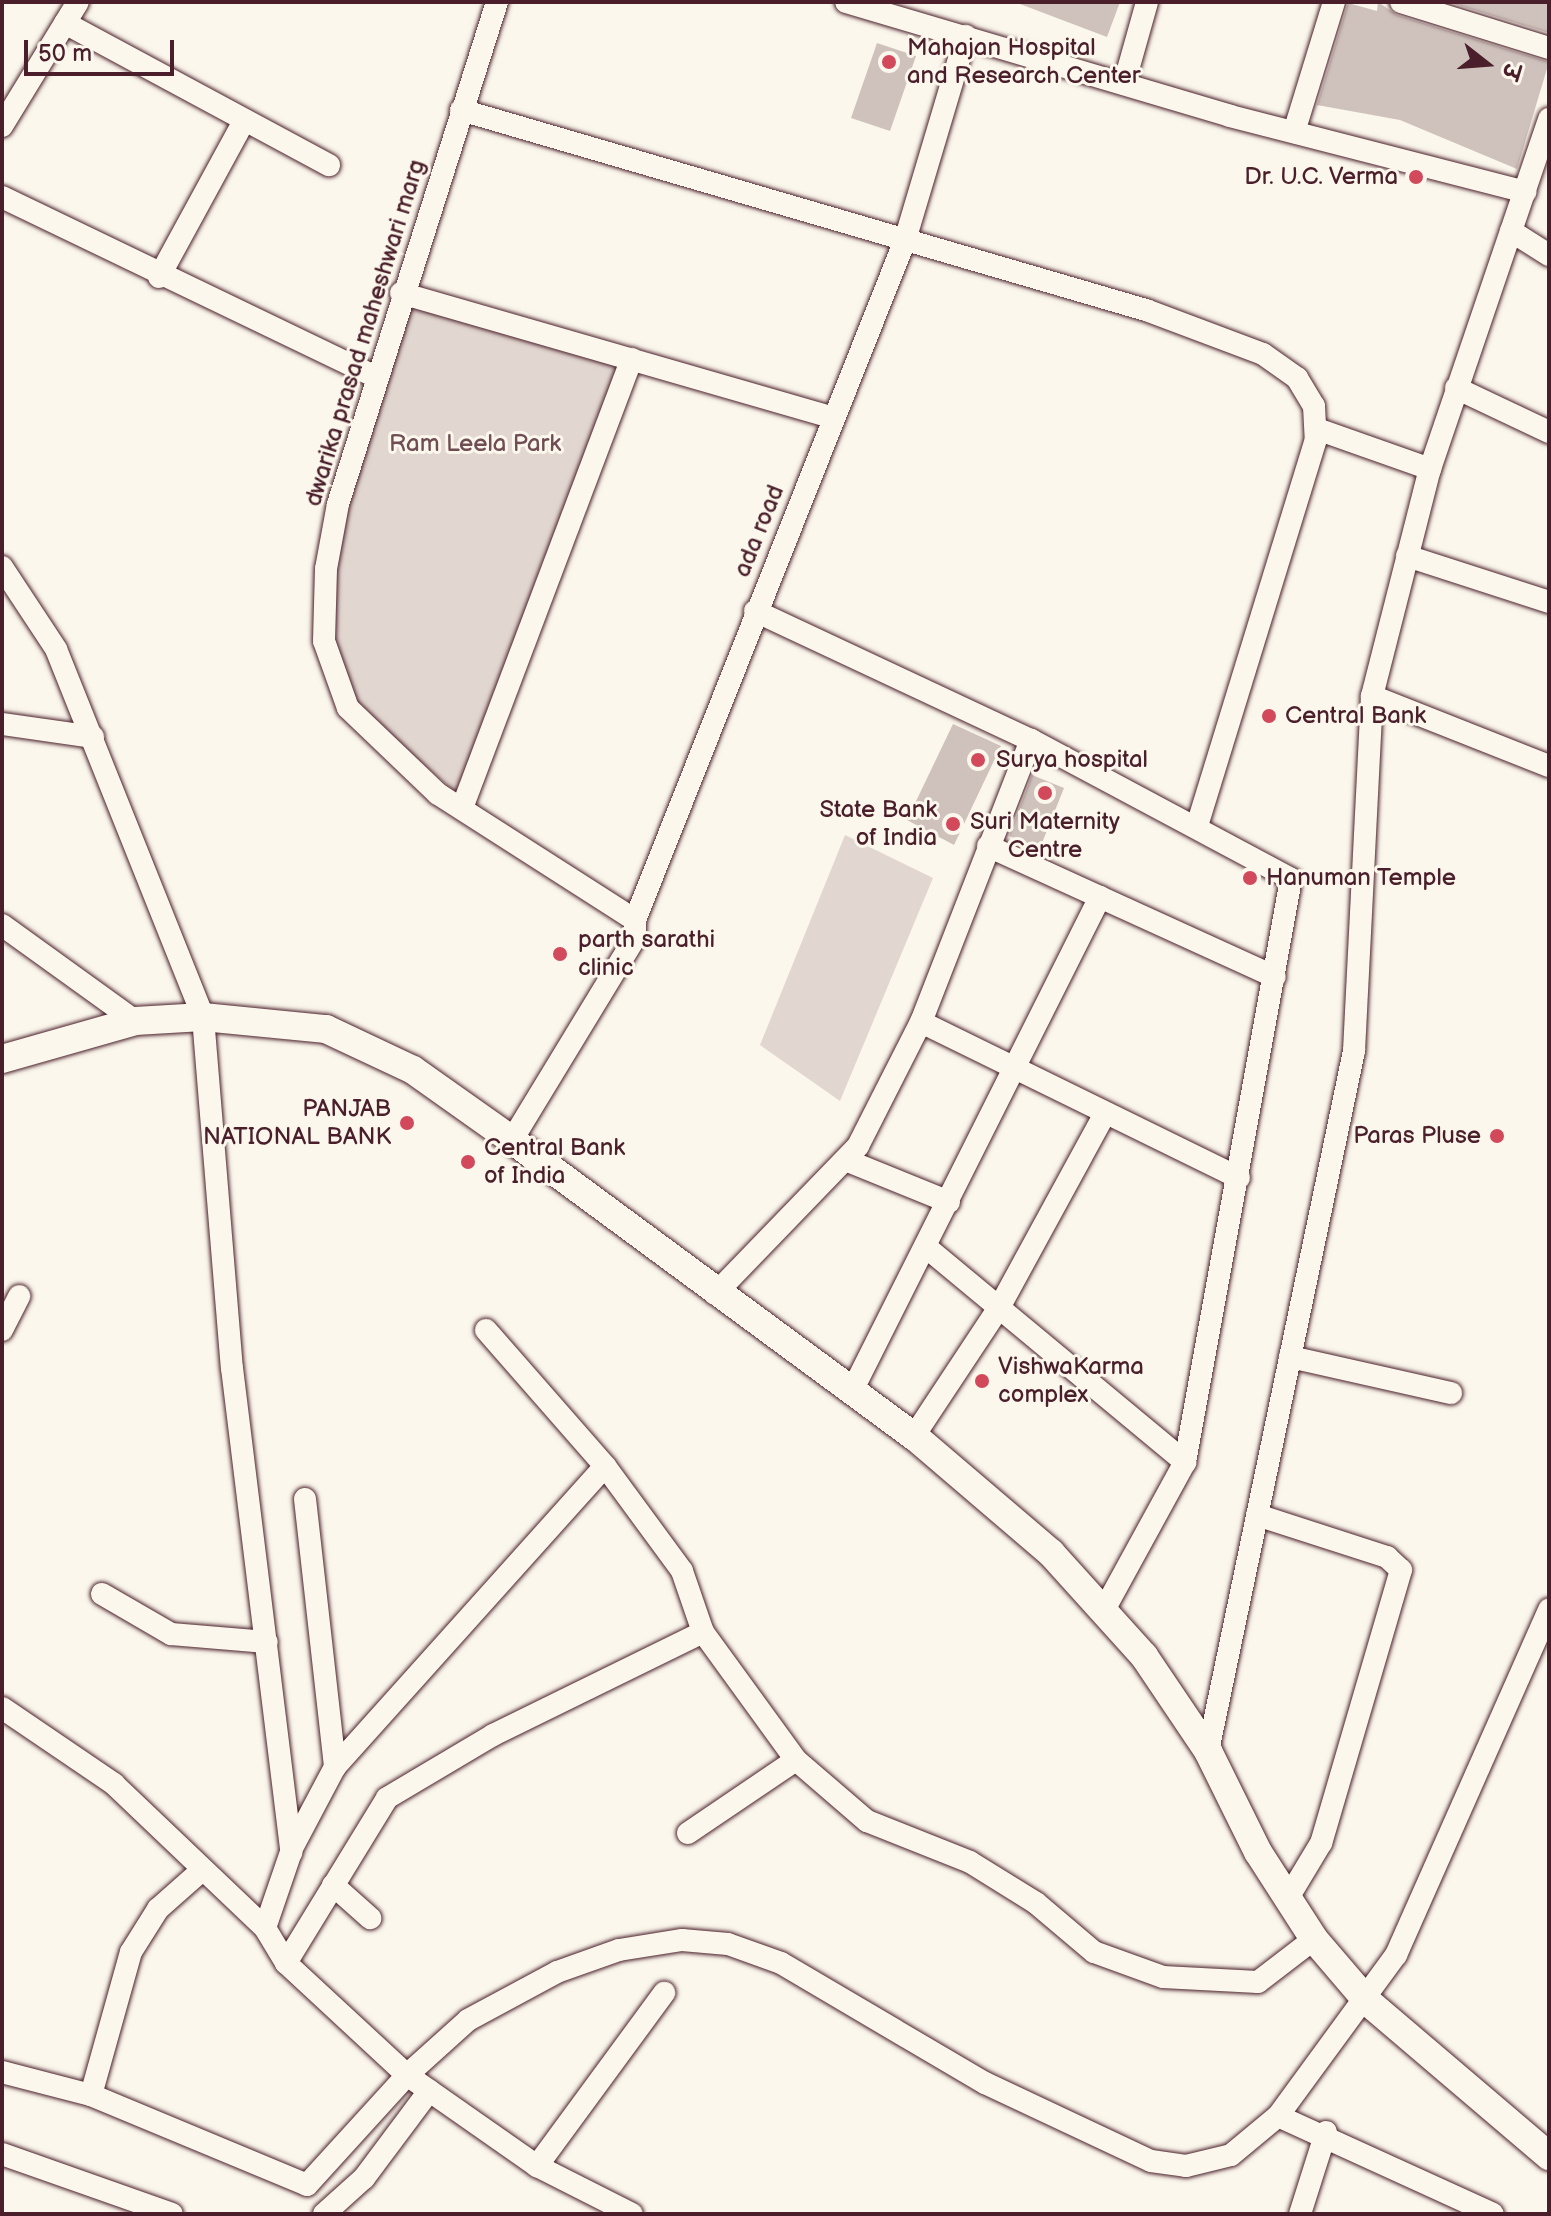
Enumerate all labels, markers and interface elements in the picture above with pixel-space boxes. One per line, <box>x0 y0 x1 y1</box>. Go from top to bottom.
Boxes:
scale bar <box>28 24 178 74</box>
north arrow <box>1447 24 1527 104</box>
place label: Mahajan Hospital and Research Center <box>907 34 1140 90</box>
text: 50 m <box>38 39 92 68</box>
marker: Mahajan Hospital and Research Center <box>878 51 900 73</box>
text: उ <box>1495 60 1525 82</box>
street label: dwarika prasad maheshwari marg <box>298 156 432 510</box>
place label: Dr. U.C. Verma <box>1244 163 1398 191</box>
marker: Dr. U.C. Verma <box>1405 166 1427 188</box>
park label: Ram Leela Park <box>389 430 561 458</box>
street label: ada road <box>728 481 790 581</box>
place label: Central Bank <box>1285 702 1426 730</box>
marker: Central Bank <box>1260 707 1278 725</box>
place label: Surya hospital <box>996 746 1148 774</box>
marker: Surya hospital <box>967 749 989 771</box>
marker: Suri Maternity Centre <box>1034 782 1056 804</box>
place label: State Bank of India <box>820 796 937 852</box>
place label: Suri Maternity Centre <box>970 808 1120 864</box>
marker: State Bank of India <box>944 815 962 833</box>
place label: Hanuman Temple <box>1266 864 1457 892</box>
marker: Hanuman Temple <box>1241 869 1259 887</box>
place label: parth sarathi clinic <box>578 926 715 982</box>
marker: parth sarathi clinic <box>549 943 571 965</box>
place label: PANJAB NATIONAL BANK <box>203 1095 391 1151</box>
marker: PANJAB NATIONAL BANK <box>398 1114 416 1132</box>
place label: Paras Pluse <box>1353 1122 1481 1150</box>
marker: Paras Pluse <box>1488 1127 1506 1145</box>
place label: Central Bank of India <box>484 1134 625 1190</box>
marker: Central Bank of India <box>459 1153 477 1171</box>
place label: VishwaKarma complex <box>998 1353 1144 1409</box>
marker: VishwaKarma complex <box>973 1372 991 1390</box>

